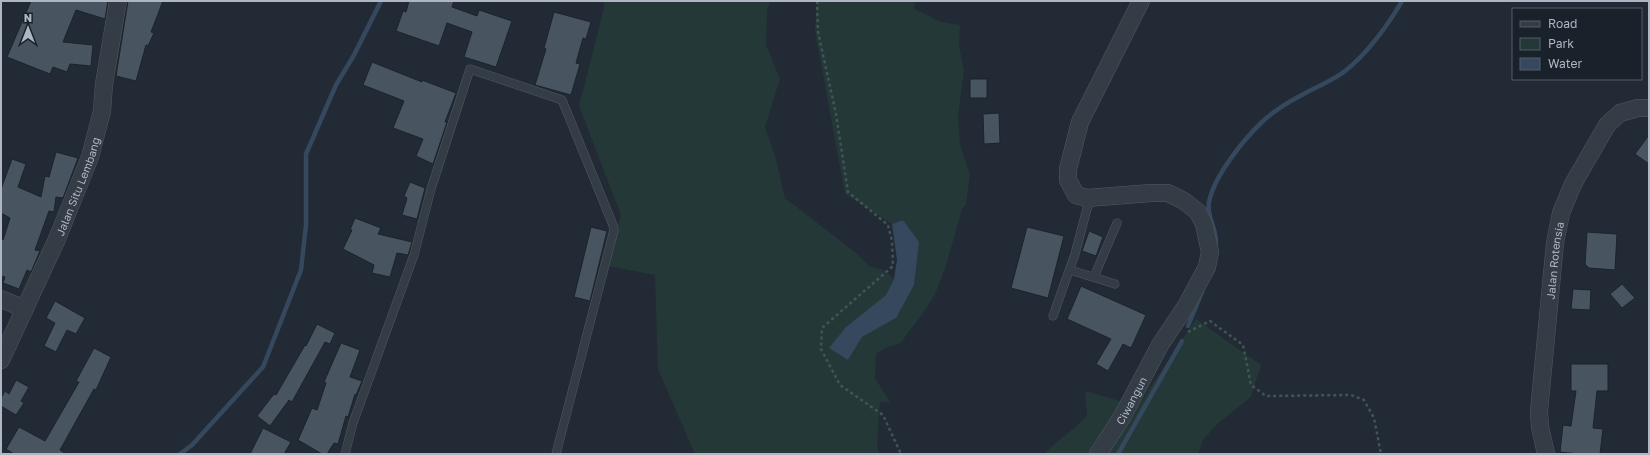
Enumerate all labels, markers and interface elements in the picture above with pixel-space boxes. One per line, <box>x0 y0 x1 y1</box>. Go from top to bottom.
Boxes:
north arrow <box>8 8 48 48</box>
legend <box>1512 8 1642 80</box>
text: N <box>24 11 32 24</box>
text: Road <box>1548 16 1577 31</box>
text: Park <box>1548 36 1574 51</box>
text: Water <box>1548 56 1582 71</box>
street label: Jalan Situ Lembang <box>53 136 101 237</box>
street label: Jalan Rotensia <box>1543 221 1566 300</box>
street label: Ciwangun <box>1113 374 1149 427</box>

